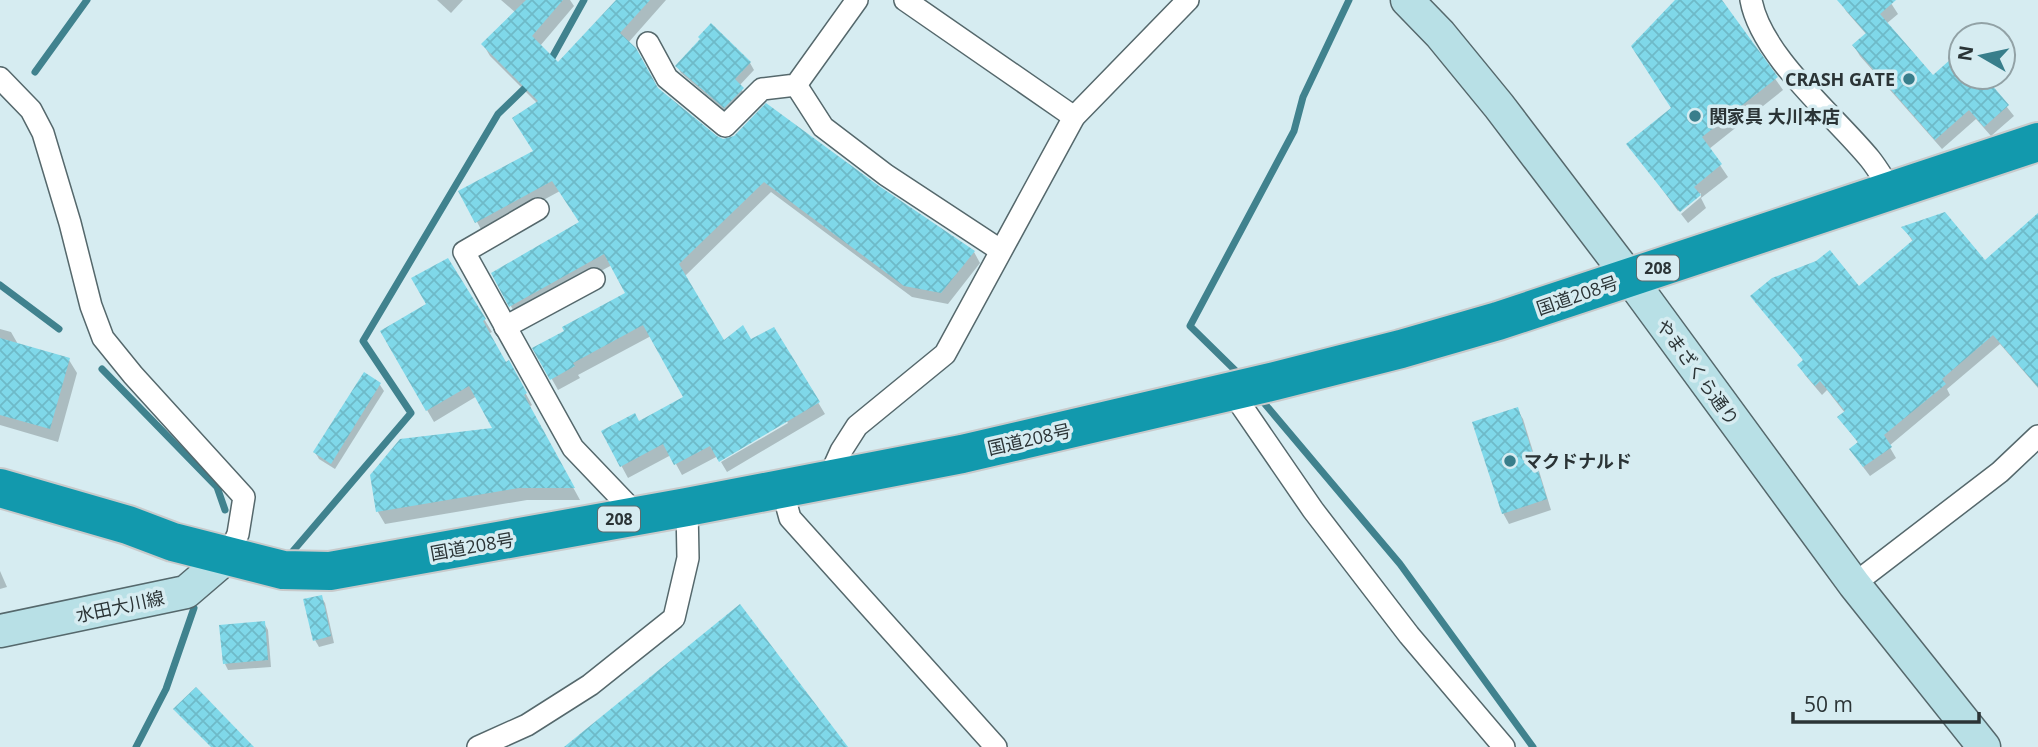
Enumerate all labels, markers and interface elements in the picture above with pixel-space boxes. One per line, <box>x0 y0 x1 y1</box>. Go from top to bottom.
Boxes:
north arrow <box>1947 21 2017 91</box>
text: N <box>1951 44 1979 63</box>
place label: CRASH GATE <box>1785 67 1895 91</box>
marker: CRASH GATE <box>1901 71 1917 87</box>
place label: 関家具 大川本店 <box>1709 104 1840 128</box>
marker: 関家具 大川本店 <box>1687 108 1703 124</box>
road number: 208 <box>1637 256 1679 280</box>
street label: 国道208号 <box>1533 270 1621 320</box>
street label: やまざくら通り <box>1651 314 1745 430</box>
street label: 国道208号 <box>985 418 1073 460</box>
place label: マクドナルド <box>1524 449 1632 473</box>
marker: マクドナルド <box>1502 453 1518 469</box>
road number: 208 <box>598 506 640 532</box>
street label: 国道208号 <box>428 527 516 565</box>
street label: 水田大川線 <box>73 585 167 627</box>
scale bar <box>1793 680 1979 724</box>
text: 50 m <box>1804 690 1853 718</box>

